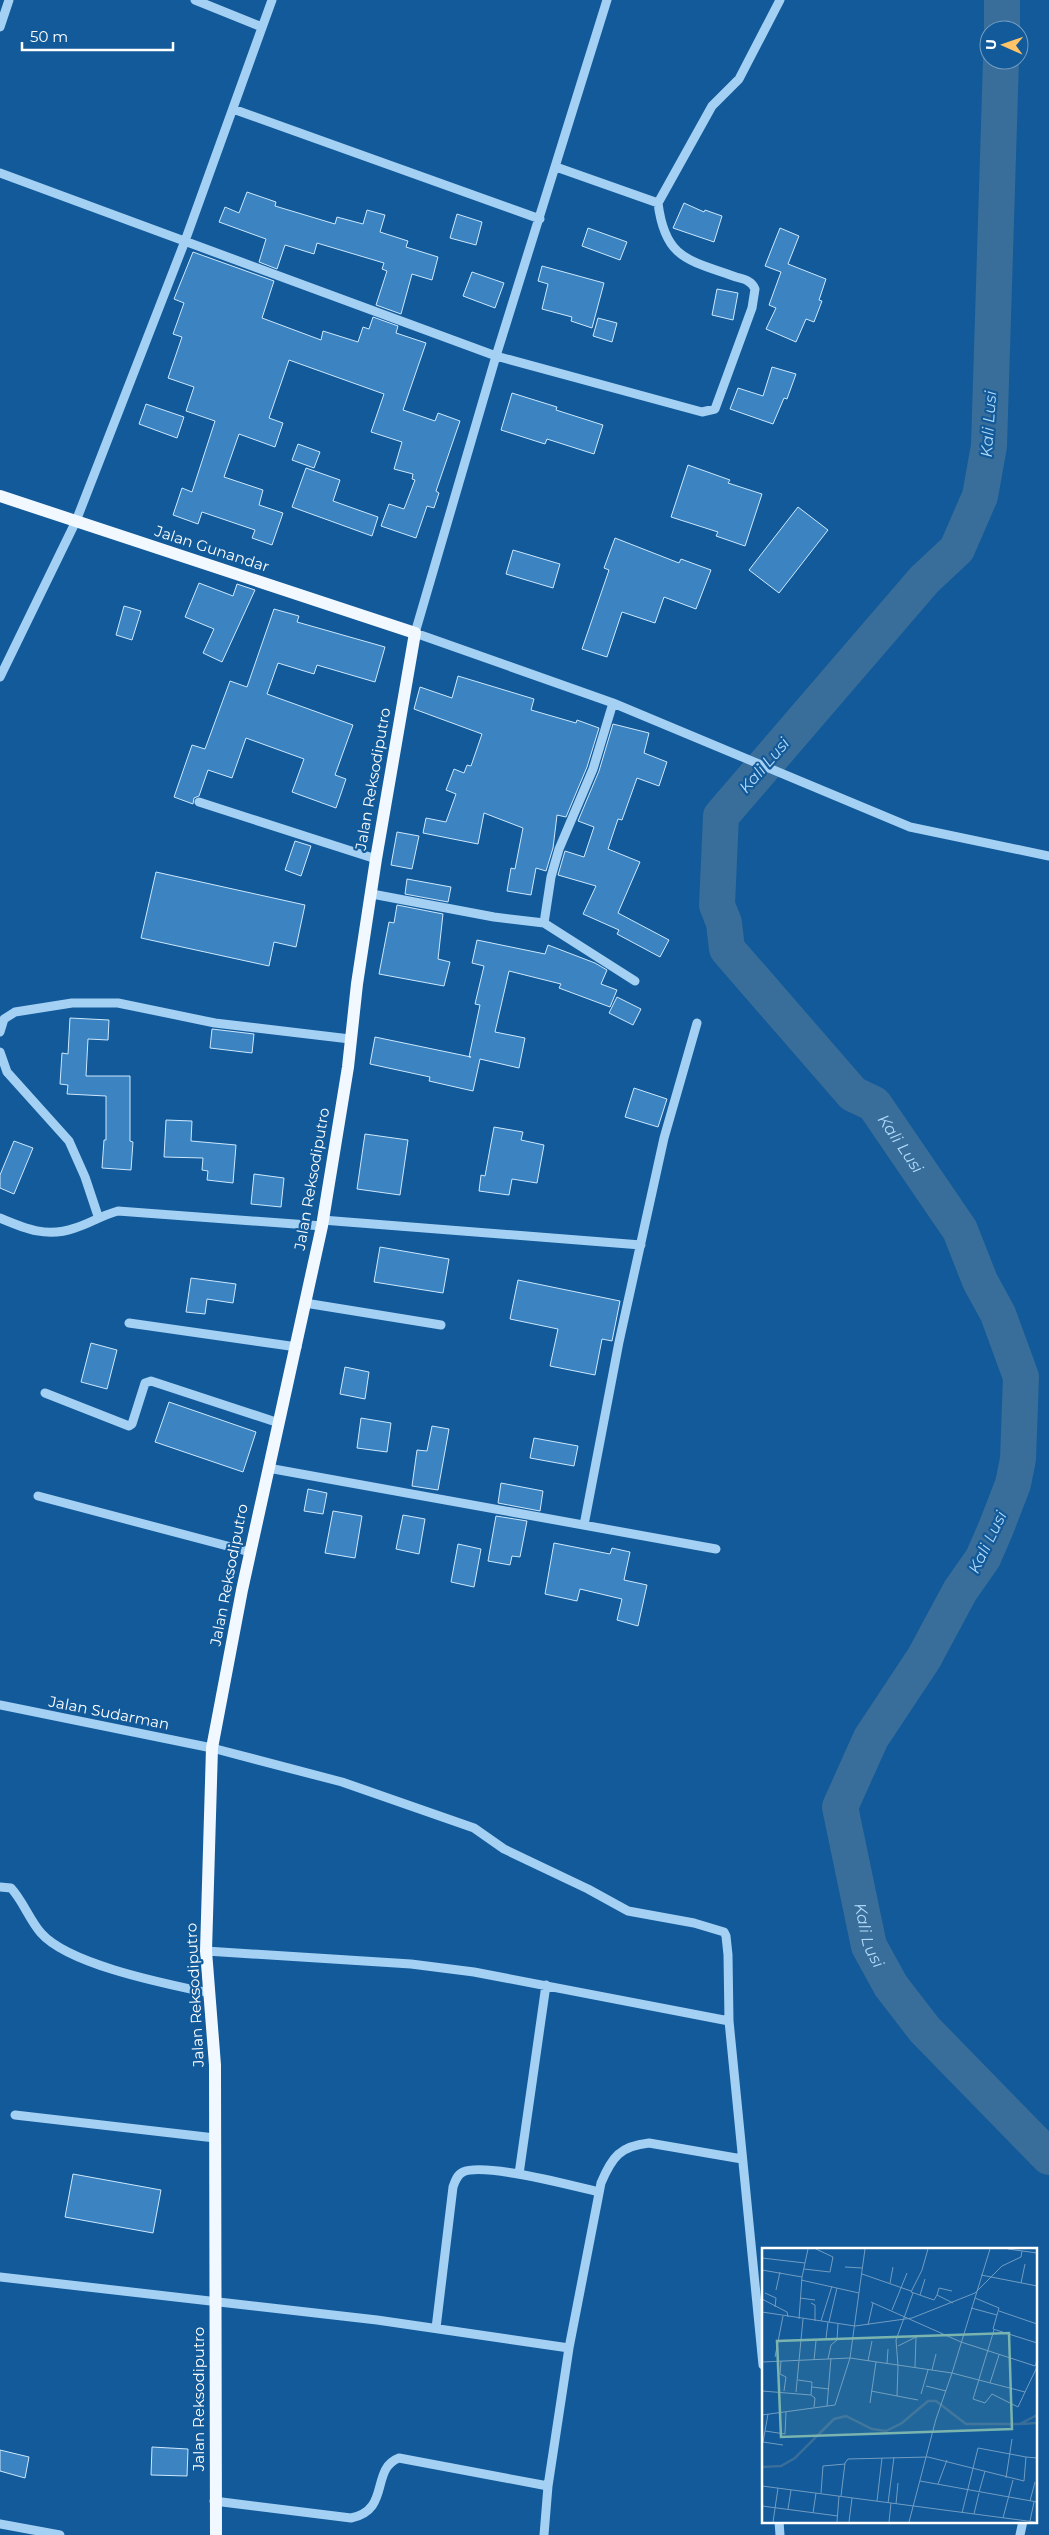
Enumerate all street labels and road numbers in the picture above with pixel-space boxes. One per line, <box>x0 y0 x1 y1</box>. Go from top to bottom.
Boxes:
street label: Jalan Gunandar <box>152 521 272 576</box>
street label: Jalan Reksodiputro <box>350 706 394 853</box>
street label: Jalan Reksodiputro <box>289 1106 333 1253</box>
street label: Jalan Reksodiputro <box>205 1502 252 1649</box>
street label: Jalan Sudarman <box>46 1691 171 1734</box>
street label: Jalan Reksodiputro <box>181 1922 208 2069</box>
street label: Jalan Reksodiputro <box>189 2327 208 2472</box>

